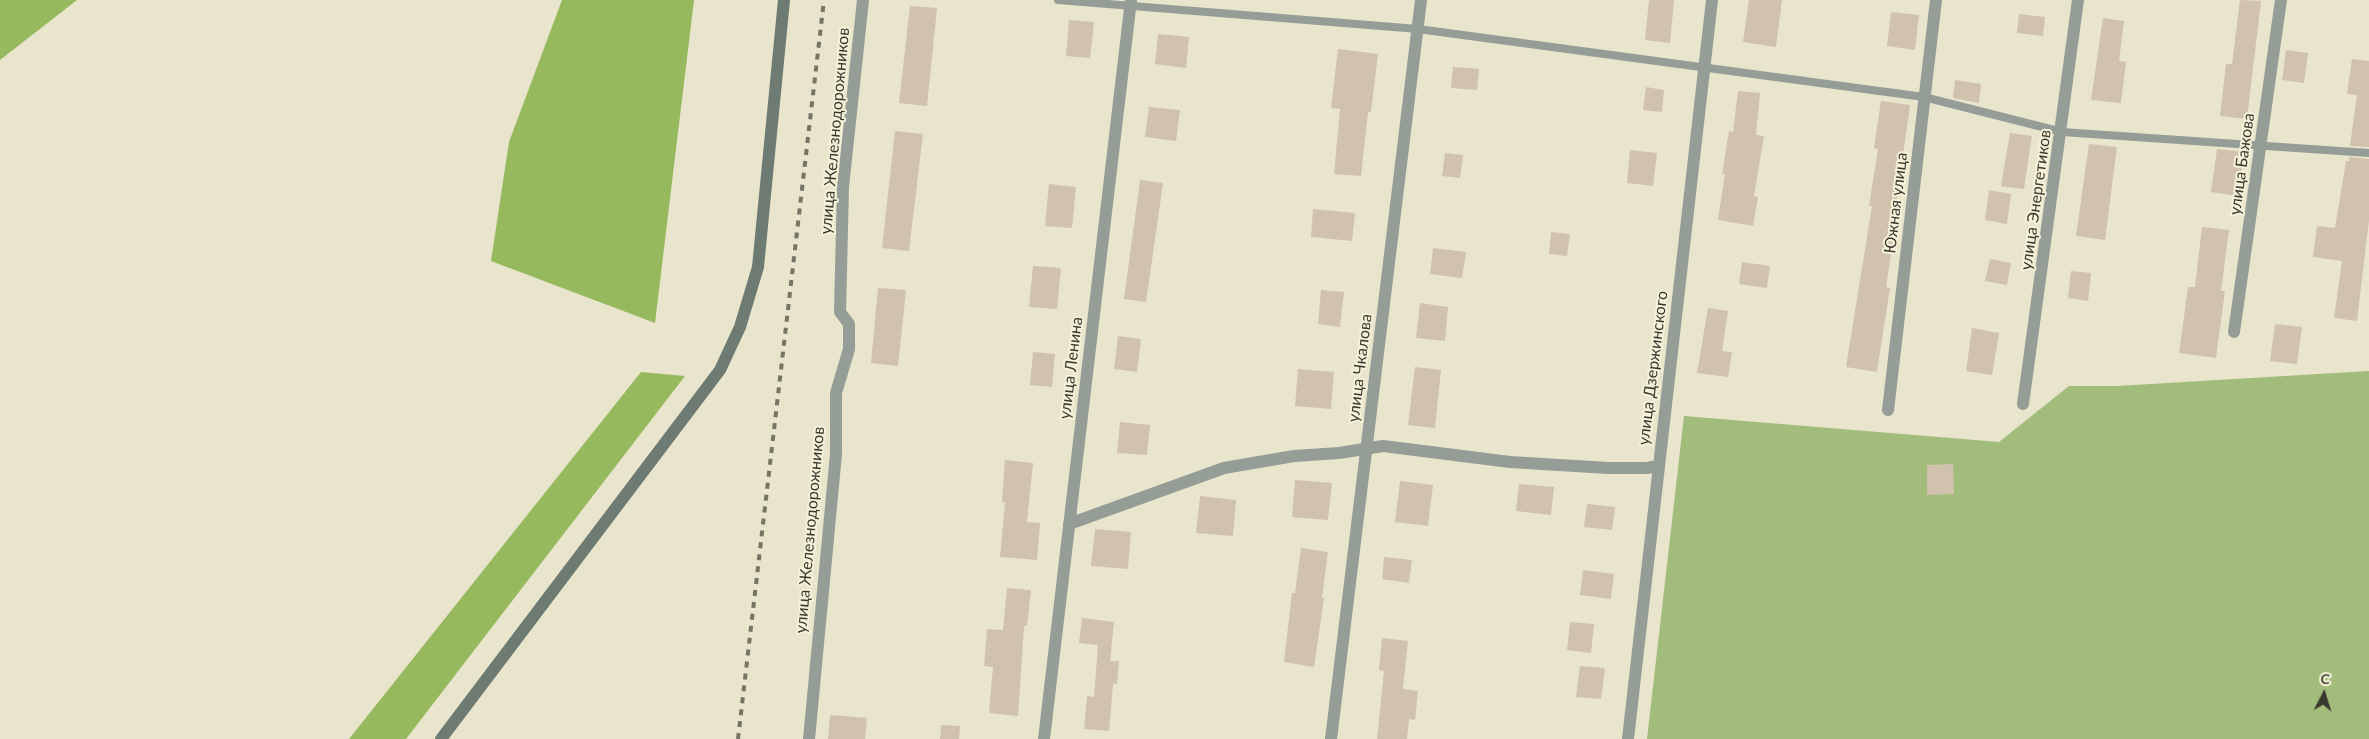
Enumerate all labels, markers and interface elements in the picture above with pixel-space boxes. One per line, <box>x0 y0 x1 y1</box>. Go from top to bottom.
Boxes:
street label: улица Железнодорожников <box>816 27 854 235</box>
street label: улица Бажова <box>2225 112 2259 216</box>
street label: улица Энергетиков <box>2017 129 2055 271</box>
street label: Южная улица <box>1880 151 1912 255</box>
street label: улица Дзержинского <box>1634 290 1672 446</box>
street label: улица Чкалова <box>1344 313 1376 423</box>
street label: улица Ленина <box>1055 316 1087 420</box>
street label: улица Железнодорожников <box>791 426 829 634</box>
north arrow <box>2299 669 2349 719</box>
text: С <box>2320 670 2331 687</box>

